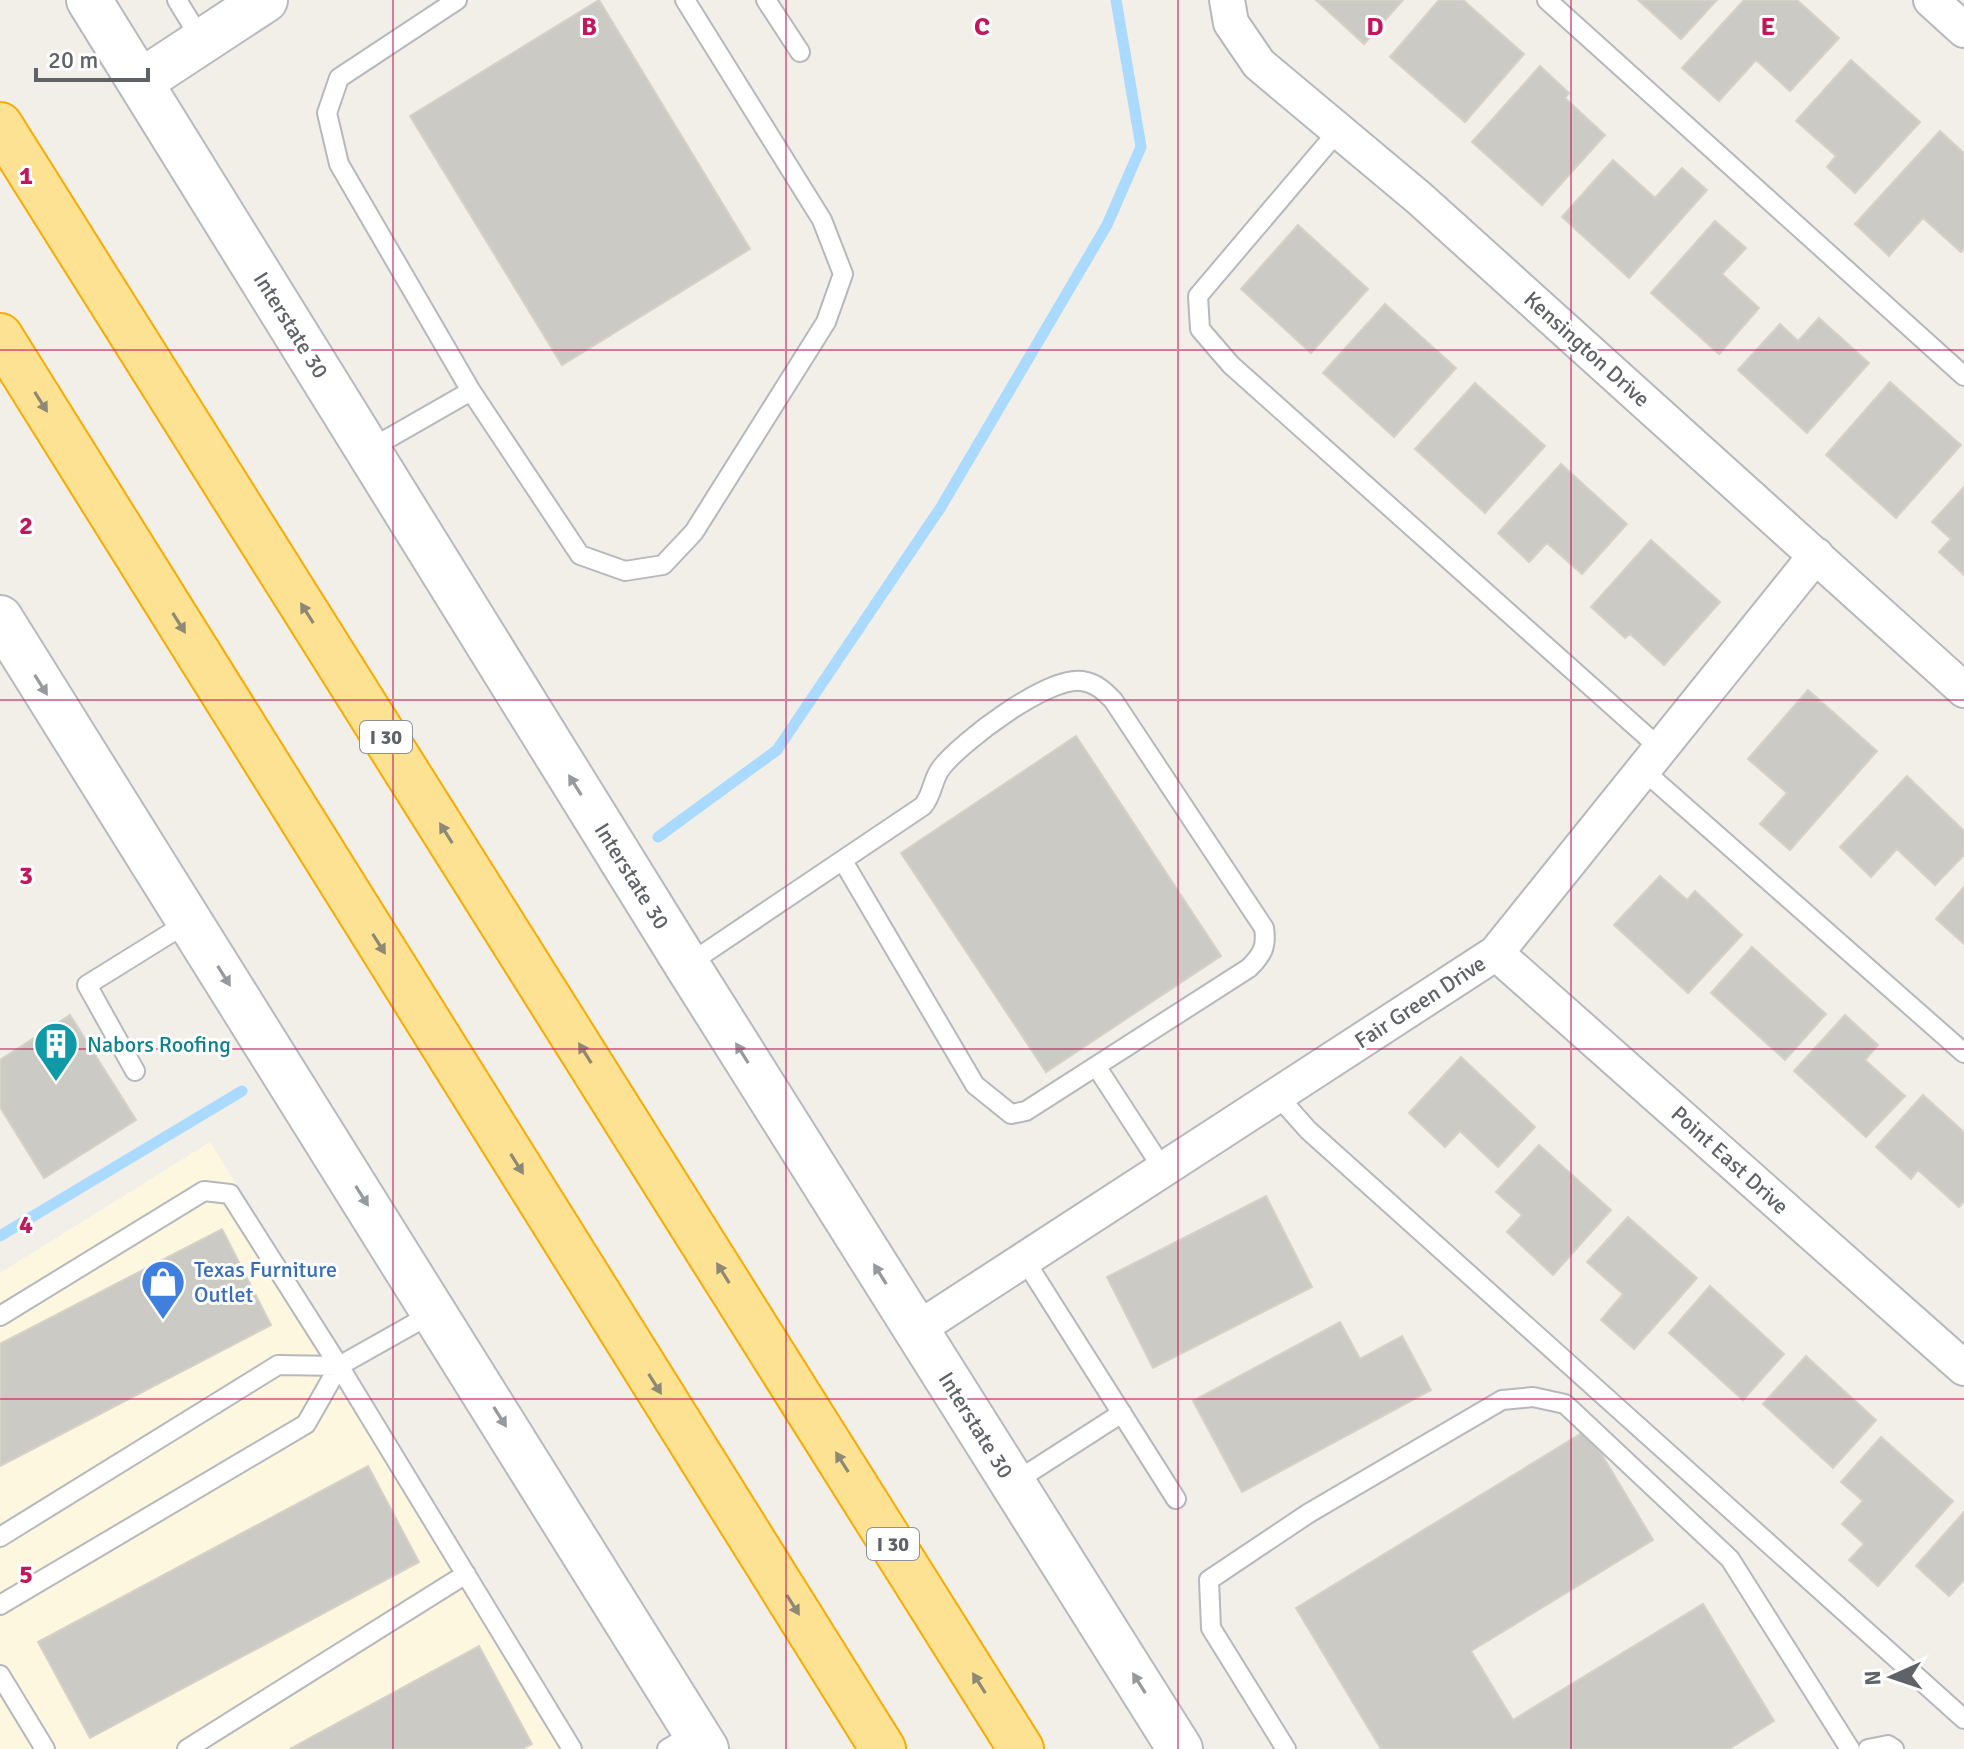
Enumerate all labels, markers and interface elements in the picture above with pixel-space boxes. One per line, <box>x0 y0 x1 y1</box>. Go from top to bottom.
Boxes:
text: B <box>581 11 597 43</box>
text: C <box>974 11 990 43</box>
text: D <box>1366 11 1384 43</box>
text: E <box>1761 11 1775 43</box>
scale bar <box>36 32 148 82</box>
text: 20 m <box>48 45 98 75</box>
text: 1 <box>19 160 33 192</box>
street label: Interstate 30 <box>248 267 334 383</box>
street label: Kensington Drive <box>1519 285 1655 413</box>
one-way arrow <box>34 391 48 413</box>
text: 2 <box>19 510 33 542</box>
one-way arrow <box>301 602 315 624</box>
one-way arrow <box>171 612 185 634</box>
one-way arrow <box>34 674 49 695</box>
road number: I 30 <box>360 721 412 753</box>
one-way arrow <box>568 774 582 796</box>
street label: Interstate 30 <box>589 818 675 934</box>
one-way arrow <box>439 822 453 844</box>
text: 3 <box>19 860 33 892</box>
one-way arrow <box>372 933 386 955</box>
street label: Fair Green Drive <box>1349 950 1491 1054</box>
one-way arrow <box>217 965 231 987</box>
building icon: Nabors Roofing <box>32 1020 80 1083</box>
place label: Nabors Roofing <box>87 1031 231 1058</box>
one-way arrow <box>578 1042 592 1064</box>
one-way arrow <box>736 1042 750 1064</box>
street label: Point East Drive <box>1666 1100 1794 1220</box>
one-way arrow <box>510 1153 524 1175</box>
one-way arrow <box>354 1185 369 1208</box>
text: 4 <box>19 1209 33 1241</box>
place label: Texas Furniture Outlet <box>194 1256 337 1308</box>
shop icon: Texas Furniture Outlet <box>139 1258 187 1321</box>
one-way arrow <box>716 1262 731 1283</box>
one-way arrow <box>873 1263 888 1284</box>
street label: Interstate 30 <box>933 1367 1019 1483</box>
one-way arrow <box>647 1373 662 1396</box>
one-way arrow <box>492 1406 506 1428</box>
one-way arrow <box>835 1451 849 1473</box>
road number: I 30 <box>867 1528 919 1560</box>
text: 5 <box>19 1559 33 1591</box>
one-way arrow <box>785 1594 799 1616</box>
north arrow <box>1852 1637 1932 1717</box>
text: N <box>1859 1670 1886 1686</box>
one-way arrow <box>973 1672 987 1694</box>
one-way arrow <box>1132 1672 1146 1694</box>

